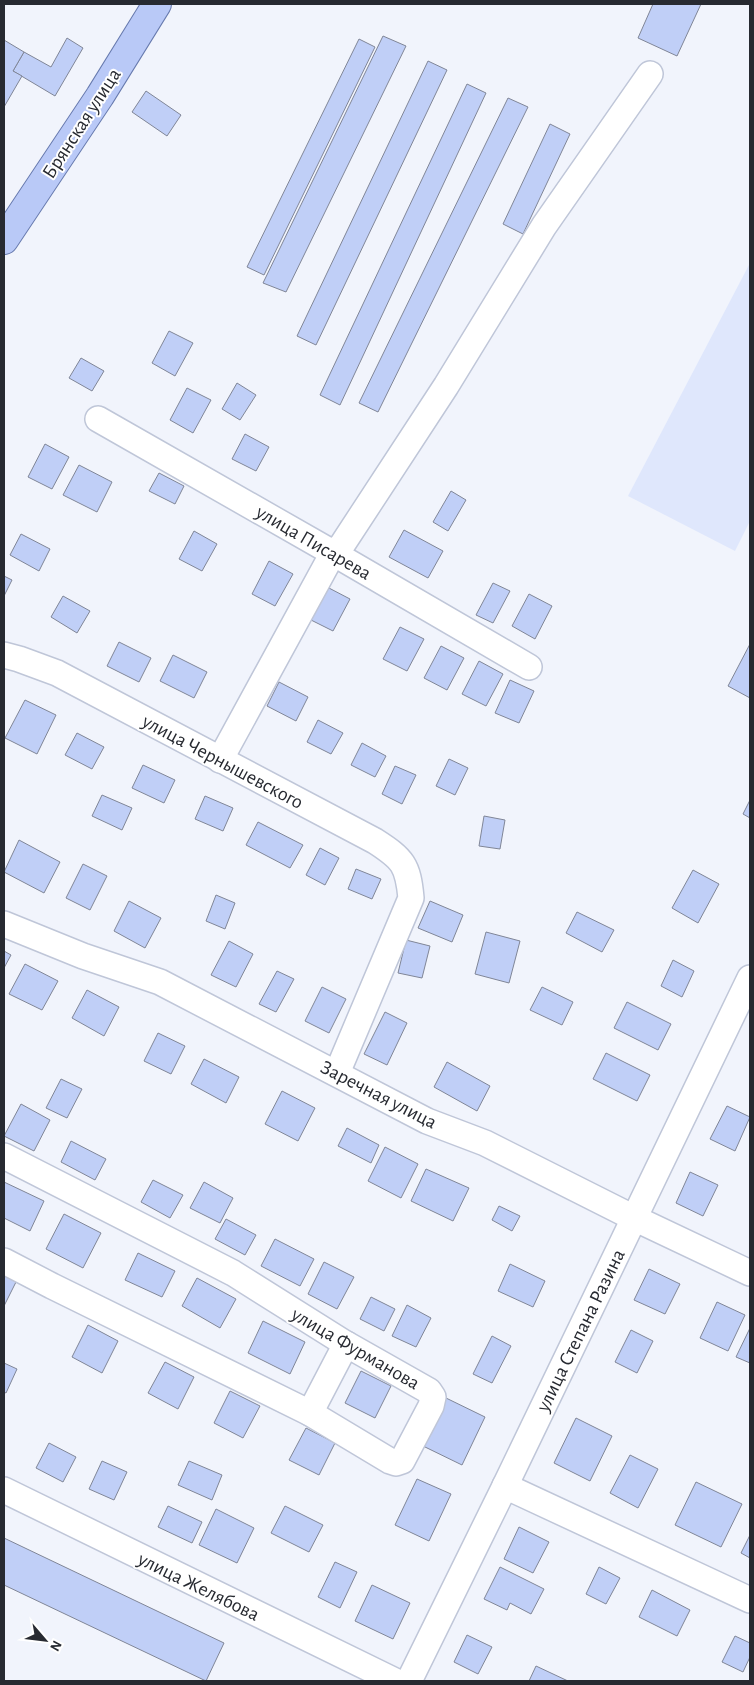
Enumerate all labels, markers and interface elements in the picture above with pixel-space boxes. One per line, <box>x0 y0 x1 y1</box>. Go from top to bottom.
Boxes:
street label: Брянская улица <box>39 65 125 182</box>
street label: улица Писарева <box>252 501 375 584</box>
street label: улица Чернышевского <box>138 711 306 813</box>
street label: Заречная улица <box>317 1057 440 1133</box>
street label: улица Степана Разина <box>533 1246 629 1416</box>
street label: улица Фурманова <box>287 1304 423 1394</box>
street label: улица Желябова <box>134 1548 262 1625</box>
north arrow <box>20 1615 70 1665</box>
text: N <box>47 1638 64 1653</box>

